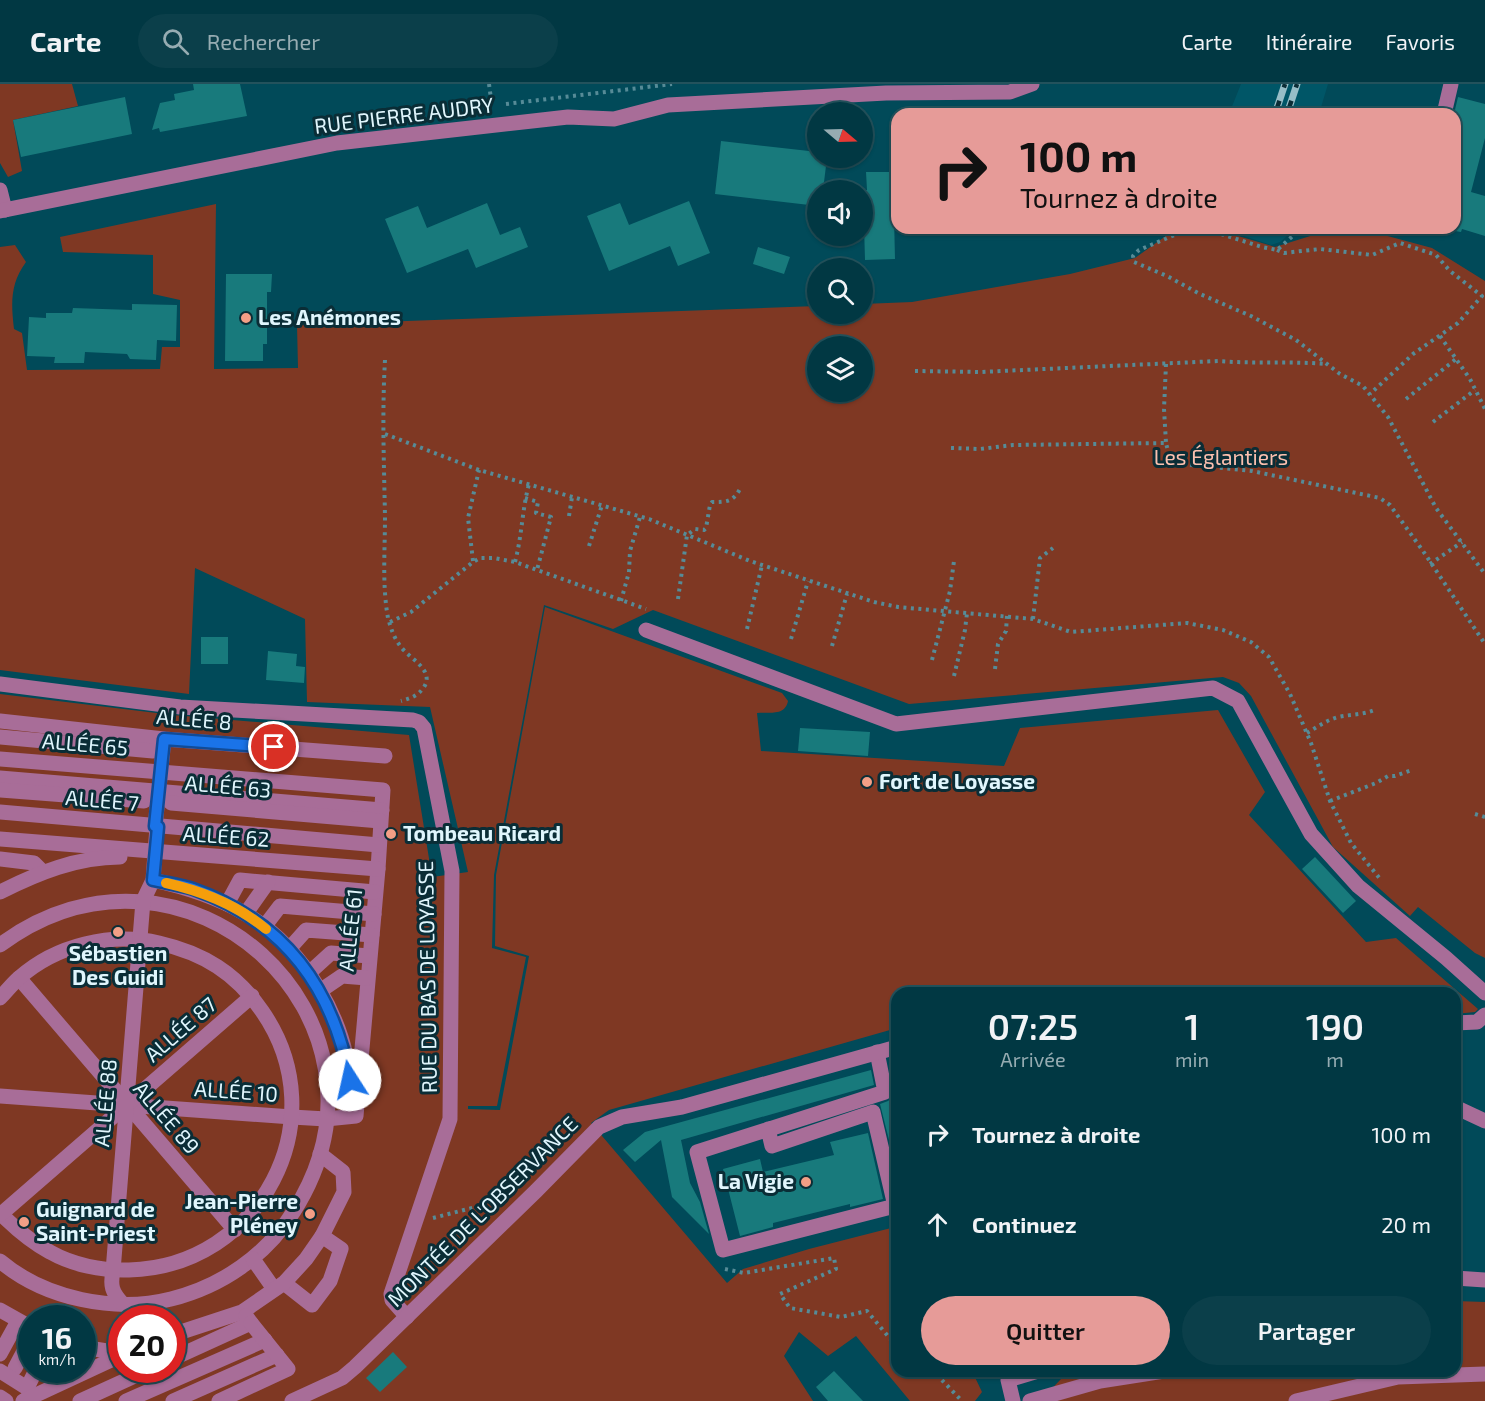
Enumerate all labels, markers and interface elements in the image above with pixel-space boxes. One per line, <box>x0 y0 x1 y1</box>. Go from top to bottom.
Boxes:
search box <box>138 14 558 68</box>
text: Carte <box>30 24 102 58</box>
icon: search <box>159 25 192 58</box>
text: Rechercher <box>207 28 320 54</box>
text: Carte <box>1181 29 1233 54</box>
text: Itinéraire <box>1266 29 1352 54</box>
text: Favoris <box>1385 29 1455 54</box>
street label: RUE PIERRE AUDRY <box>313 91 495 138</box>
north arrow <box>807 102 873 168</box>
map controls <box>807 102 873 402</box>
text: 100 m <box>1020 130 1137 180</box>
icon: right <box>921 132 999 210</box>
button: sound <box>807 180 873 246</box>
text: Tournez à droite <box>1020 181 1218 213</box>
button: search <box>807 258 873 324</box>
place label: Les Anémones <box>258 304 401 329</box>
marker: Les Anémones <box>239 311 253 325</box>
button: layers <box>807 336 873 402</box>
park label: Les Églantiers <box>1154 444 1288 469</box>
street label: ALLÉE 8 <box>155 703 233 734</box>
pin <box>248 721 299 772</box>
street label: ALLÉE 65 <box>41 727 129 760</box>
icon: arrive <box>257 730 290 763</box>
place label: Fort de Loyasse <box>879 768 1035 794</box>
street label: ALLÉE 63 <box>184 769 272 802</box>
marker: Fort de Loyasse <box>860 775 874 789</box>
street label: ALLÉE 7 <box>64 784 140 815</box>
street label: ALLÉE 62 <box>182 820 270 851</box>
place label: Tombeau Ricard <box>403 820 561 845</box>
marker: Tombeau Ricard <box>384 827 398 841</box>
street label: RUE DU BAS DE LOYASSE <box>412 861 441 1093</box>
street label: ALLÉE 61 <box>333 887 366 973</box>
marker: Sébastien Des Guidi <box>111 925 125 939</box>
place label: Sébastien Des Guidi <box>69 940 167 989</box>
street label: ALLÉE 87 <box>139 991 221 1067</box>
text: 07:25 <box>988 1004 1078 1047</box>
text: 1 <box>1184 1004 1199 1047</box>
text: 190 <box>1306 1004 1364 1047</box>
text: Arrivée <box>1000 1047 1066 1071</box>
text: min <box>1175 1047 1209 1071</box>
text: m <box>1326 1047 1344 1071</box>
position arrow <box>318 1048 382 1112</box>
street label: ALLÉE 88 <box>88 1058 121 1148</box>
street label: ALLÉE 10 <box>193 1075 279 1106</box>
street label: ALLÉE 89 <box>129 1076 205 1158</box>
street label: MONTÉE DE L'OBSERVANCE <box>382 1111 582 1311</box>
icon: right <box>921 1118 954 1151</box>
text: Tournez à droite <box>972 1121 1141 1147</box>
text: 100 m <box>1372 1121 1431 1147</box>
place label: La Vigie <box>718 1168 794 1193</box>
marker: La Vigie <box>799 1175 813 1189</box>
place label: Jean-Pierre Pléney <box>185 1188 298 1238</box>
place label: Guignard de Saint-Priest <box>36 1196 156 1245</box>
marker: Jean-Pierre Pléney <box>303 1207 317 1221</box>
icon: ahead <box>921 1208 954 1241</box>
text: Continuez <box>972 1211 1076 1237</box>
text: 20 m <box>1381 1211 1431 1237</box>
marker: Guignard de Saint-Priest <box>17 1215 31 1229</box>
button: Quitter <box>921 1296 1170 1365</box>
button: Partager <box>1182 1296 1431 1365</box>
speed limit sign: 20 <box>108 1305 186 1383</box>
text: 16 <box>42 1319 72 1355</box>
text: km/h <box>38 1350 76 1368</box>

